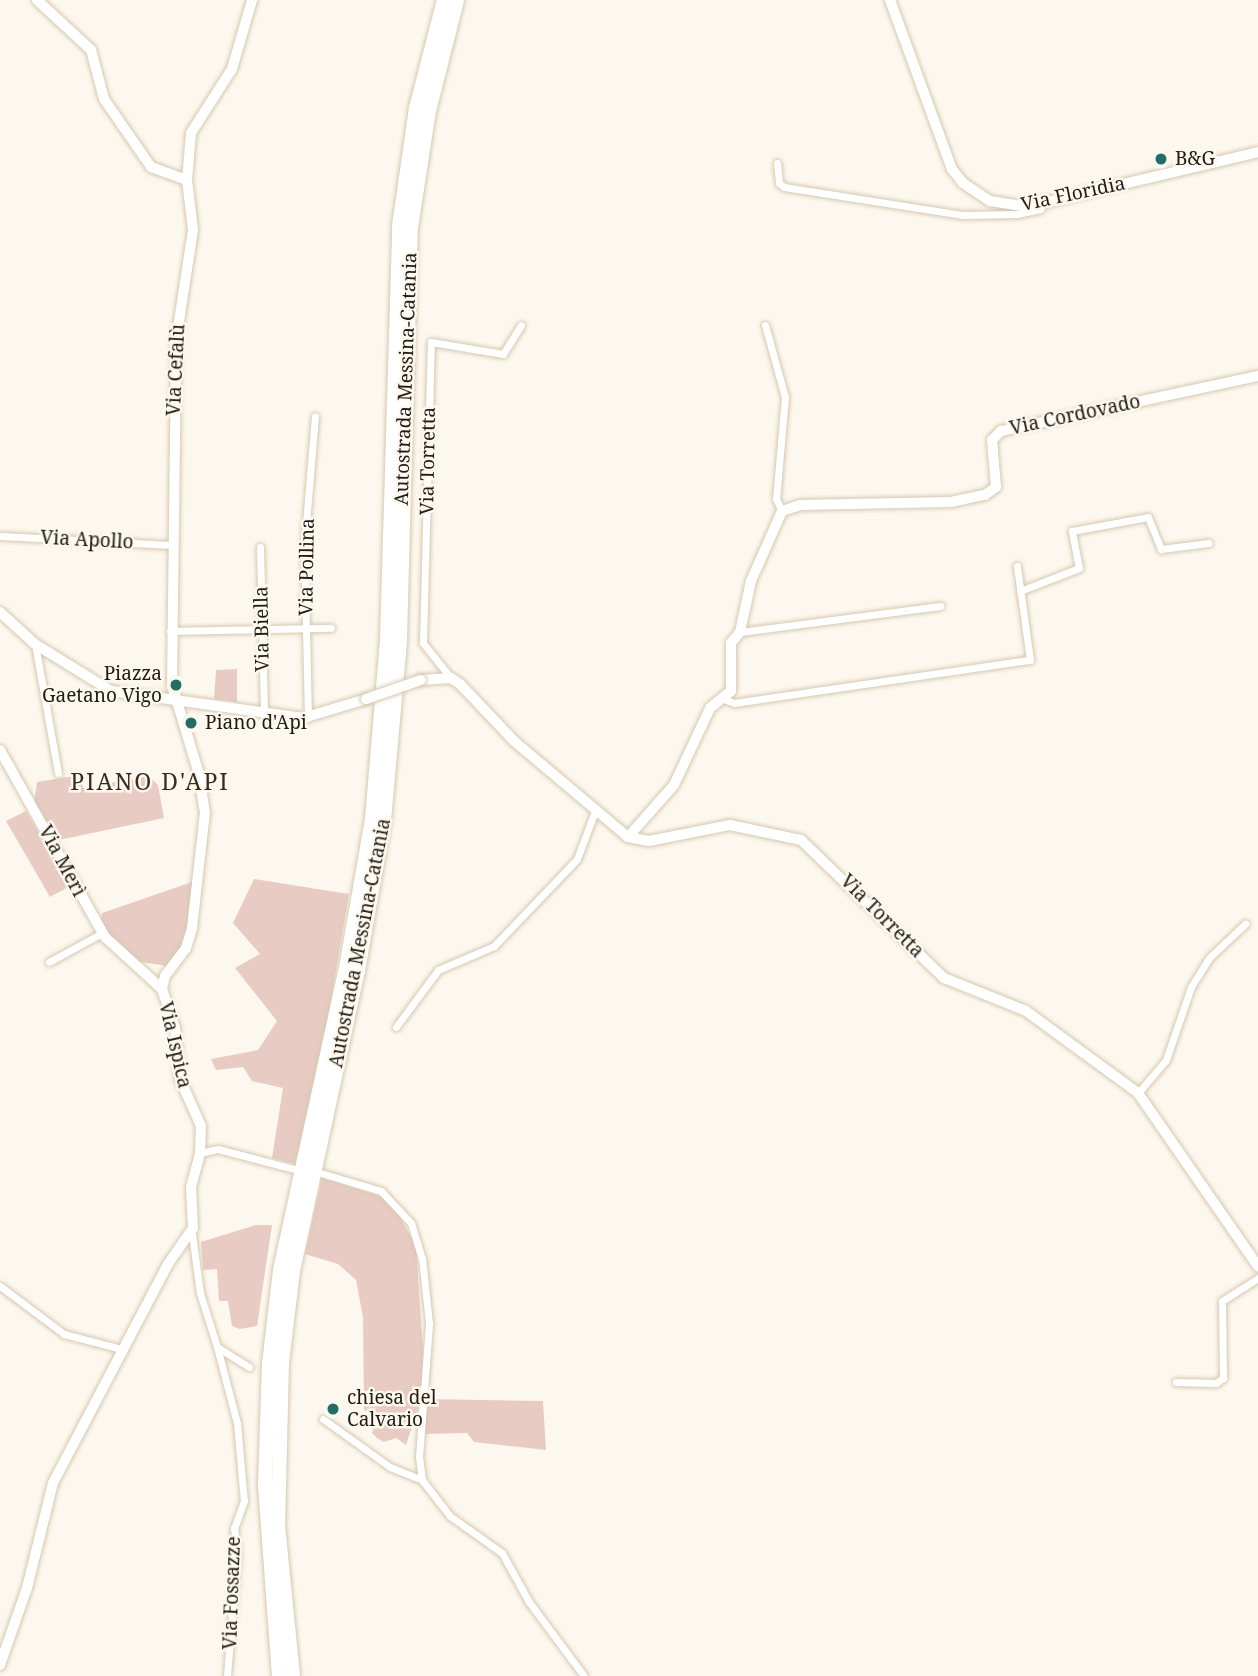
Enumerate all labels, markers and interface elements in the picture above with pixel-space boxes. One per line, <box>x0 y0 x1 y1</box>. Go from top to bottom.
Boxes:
place label: B&G <box>1175 148 1215 170</box>
marker: B&G <box>1153 151 1169 167</box>
street label: Via Floridia <box>1019 172 1127 216</box>
street label: Autostrada Messina-Catania <box>390 252 422 506</box>
street label: Via Cefalù <box>162 323 190 417</box>
street label: Via Cordovado <box>1008 390 1142 440</box>
street label: Via Torretta <box>416 407 440 515</box>
street label: Via Pollina <box>295 518 319 616</box>
street label: Via Apollo <box>40 526 134 554</box>
street label: Via Biella <box>250 586 274 672</box>
place label: Piazza Gaetano Vigo <box>42 663 162 707</box>
marker: Piazza Gaetano Vigo <box>168 677 184 693</box>
place label: Piano d'Api <box>205 712 307 734</box>
marker: Piano d'Api <box>183 715 199 731</box>
district label: PIANO D'API <box>72 767 228 795</box>
street label: Autostrada Messina-Catania <box>325 816 395 1070</box>
street label: Via Merì <box>34 821 90 901</box>
street label: Via Torretta <box>836 870 928 962</box>
street label: Via Ispica <box>154 1000 196 1090</box>
place label: chiesa del Calvario <box>347 1387 437 1431</box>
marker: chiesa del Calvario <box>325 1401 341 1417</box>
street label: Via Fossazze <box>219 1536 245 1650</box>

